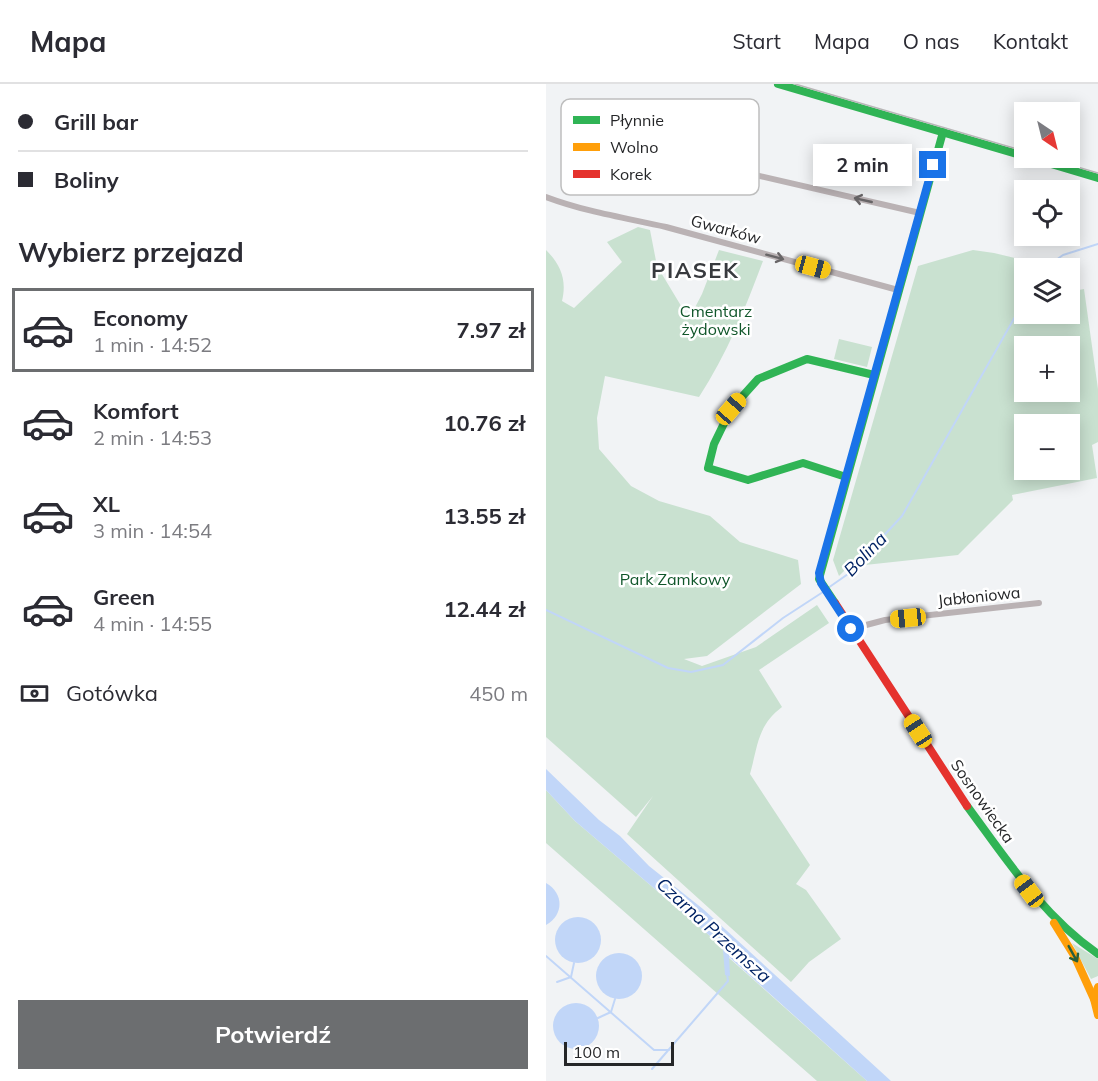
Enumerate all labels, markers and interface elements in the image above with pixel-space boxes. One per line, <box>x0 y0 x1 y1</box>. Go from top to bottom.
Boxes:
text: Mapa <box>30 24 106 59</box>
text: Start <box>732 28 781 54</box>
text: Mapa <box>814 28 870 54</box>
text: O nas <box>903 28 960 54</box>
text: Kontakt <box>993 28 1068 54</box>
legend <box>561 99 759 195</box>
north arrow <box>1014 102 1080 168</box>
map controls <box>1014 102 1080 480</box>
text: Grill bar <box>54 108 138 136</box>
text: Płynnie <box>610 110 664 130</box>
text: Wolno <box>610 137 658 157</box>
callout: 2 min <box>813 144 912 186</box>
route end <box>919 151 946 178</box>
text: 2 min <box>836 152 889 177</box>
text: Korek <box>610 164 653 184</box>
text: Boliny <box>54 166 119 194</box>
button: locate <box>1014 180 1080 246</box>
one-way arrow <box>854 194 873 205</box>
street label: Gwarków <box>689 210 763 248</box>
text: Wybierz przejazd <box>18 235 244 269</box>
one-way arrow <box>765 252 784 263</box>
car <box>793 254 833 280</box>
district label: PIASEK <box>651 256 739 284</box>
button: layers <box>1014 258 1080 324</box>
park label: Cmentarz żydowski <box>680 301 752 339</box>
icon: car <box>21 303 75 357</box>
text: Economy <box>93 304 188 332</box>
text: 7.97 zł <box>457 316 525 344</box>
text: 1 min · 14:52 <box>93 332 212 357</box>
button: + <box>1014 336 1080 402</box>
car <box>712 390 750 428</box>
icon: car <box>21 396 75 450</box>
text: Komfort <box>93 397 179 425</box>
text: 10.76 zł <box>443 409 525 437</box>
button: − <box>1014 414 1080 480</box>
text: 2 min · 14:53 <box>93 425 212 450</box>
icon: car <box>21 489 75 543</box>
text: XL <box>93 490 120 518</box>
text: 13.55 zł <box>443 502 525 530</box>
text: 3 min · 14:54 <box>93 518 212 543</box>
water label: Bolina <box>839 527 892 581</box>
park label: Park Zamkowy <box>620 569 731 589</box>
icon: car <box>21 582 75 636</box>
street label: Jabłoniowa <box>937 582 1021 610</box>
text: Green <box>93 583 155 611</box>
text: 12.44 zł <box>443 595 525 623</box>
car <box>889 607 927 629</box>
text: 4 min · 14:55 <box>93 611 212 636</box>
route start <box>837 615 864 642</box>
icon: cash <box>18 677 51 710</box>
text: Gotówka <box>66 679 158 707</box>
text: 450 m <box>469 681 528 706</box>
car <box>901 711 935 751</box>
street label: Sosnowiecka <box>947 755 1019 847</box>
car <box>1011 871 1047 911</box>
water label: Czarna Przemsza <box>652 872 776 988</box>
one-way arrow <box>1067 945 1079 962</box>
button: Potwierdź <box>18 1000 528 1069</box>
scale bar <box>564 1039 674 1066</box>
text: 100 m <box>573 1042 620 1062</box>

